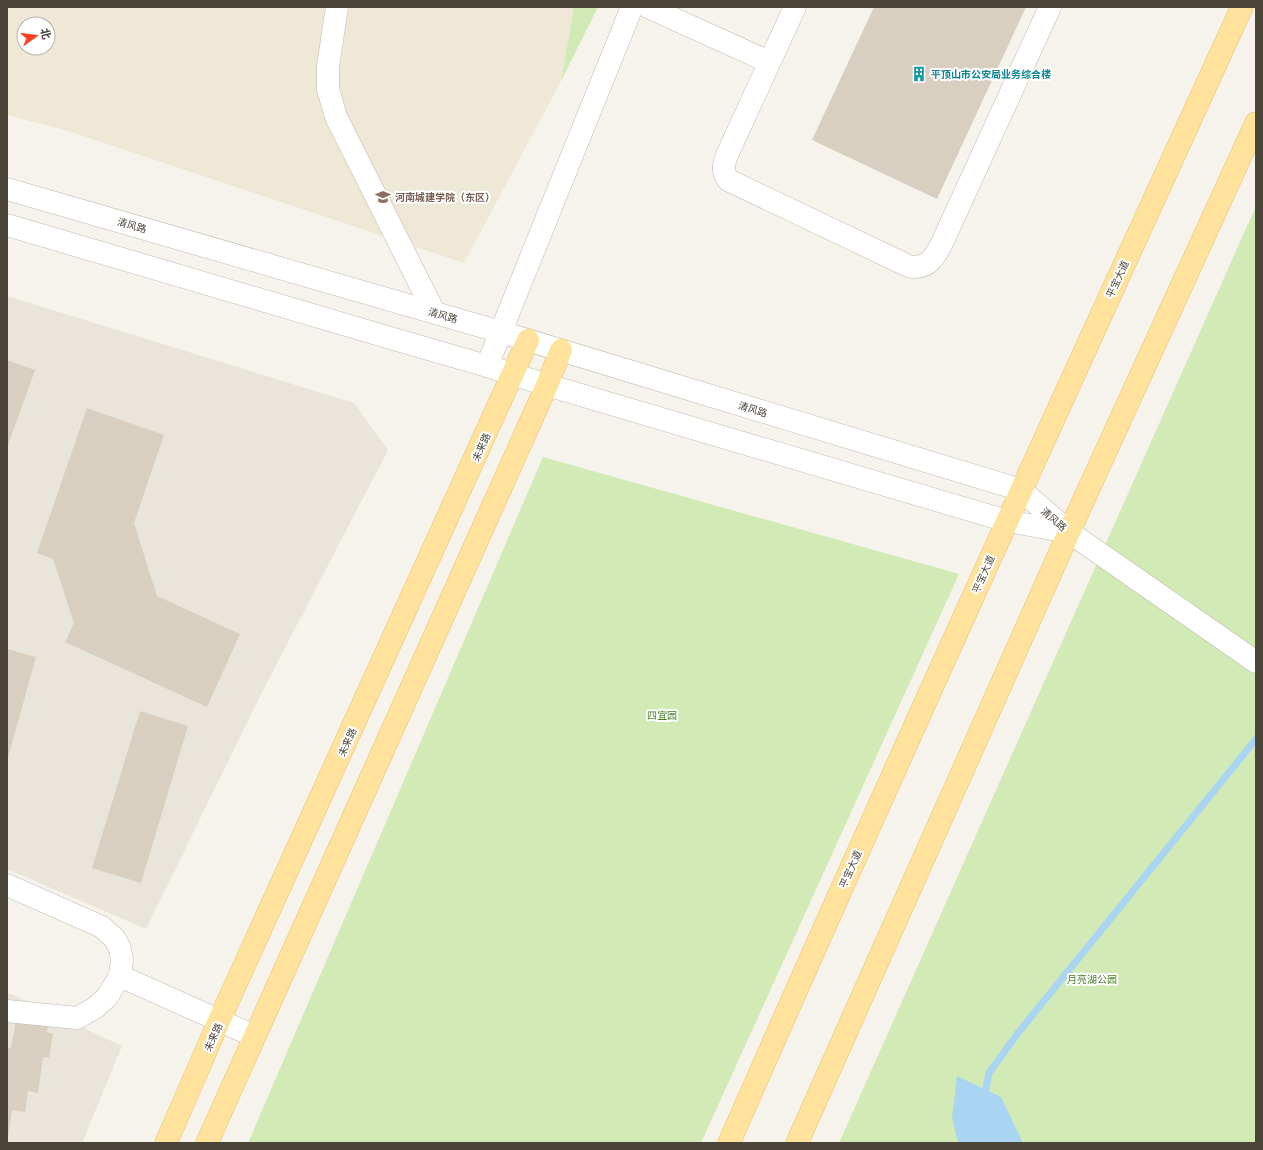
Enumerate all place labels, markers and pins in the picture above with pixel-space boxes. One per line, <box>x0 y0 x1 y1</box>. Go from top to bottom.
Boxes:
building icon: 平顶山市公安局业务综合楼 <box>910 65 928 83</box>
place label: 平顶山市公安局业务综合楼 <box>931 68 1051 81</box>
school or university icon: 河南城建学院（东区） <box>374 188 392 206</box>
place label: 河南城建学院（东区） <box>395 191 495 204</box>

